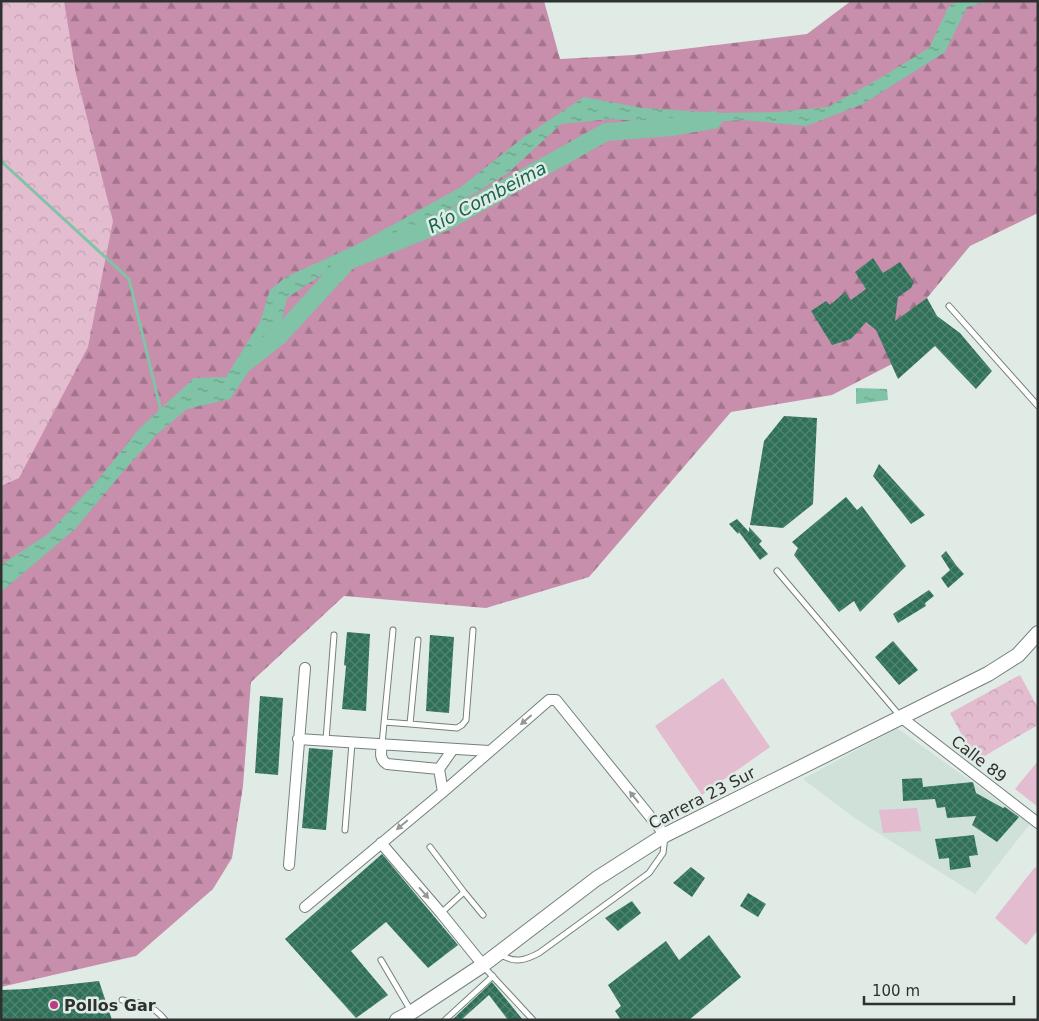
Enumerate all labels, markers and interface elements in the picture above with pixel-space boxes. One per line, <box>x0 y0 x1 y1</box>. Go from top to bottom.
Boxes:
water label: Río Combeima <box>424 157 550 237</box>
one-way arrow <box>519 714 532 725</box>
street label: Calle 89 <box>947 731 1011 787</box>
street label: Carrera 23 Sur <box>646 763 759 833</box>
one-way arrow <box>629 791 640 804</box>
one-way arrow <box>396 820 409 831</box>
one-way arrow <box>418 887 430 899</box>
scale bar <box>864 974 1014 1006</box>
text: 100 m <box>872 982 920 1000</box>
place label: Pollos Gar <box>64 996 156 1015</box>
marker: Pollos Gar <box>48 999 60 1011</box>

